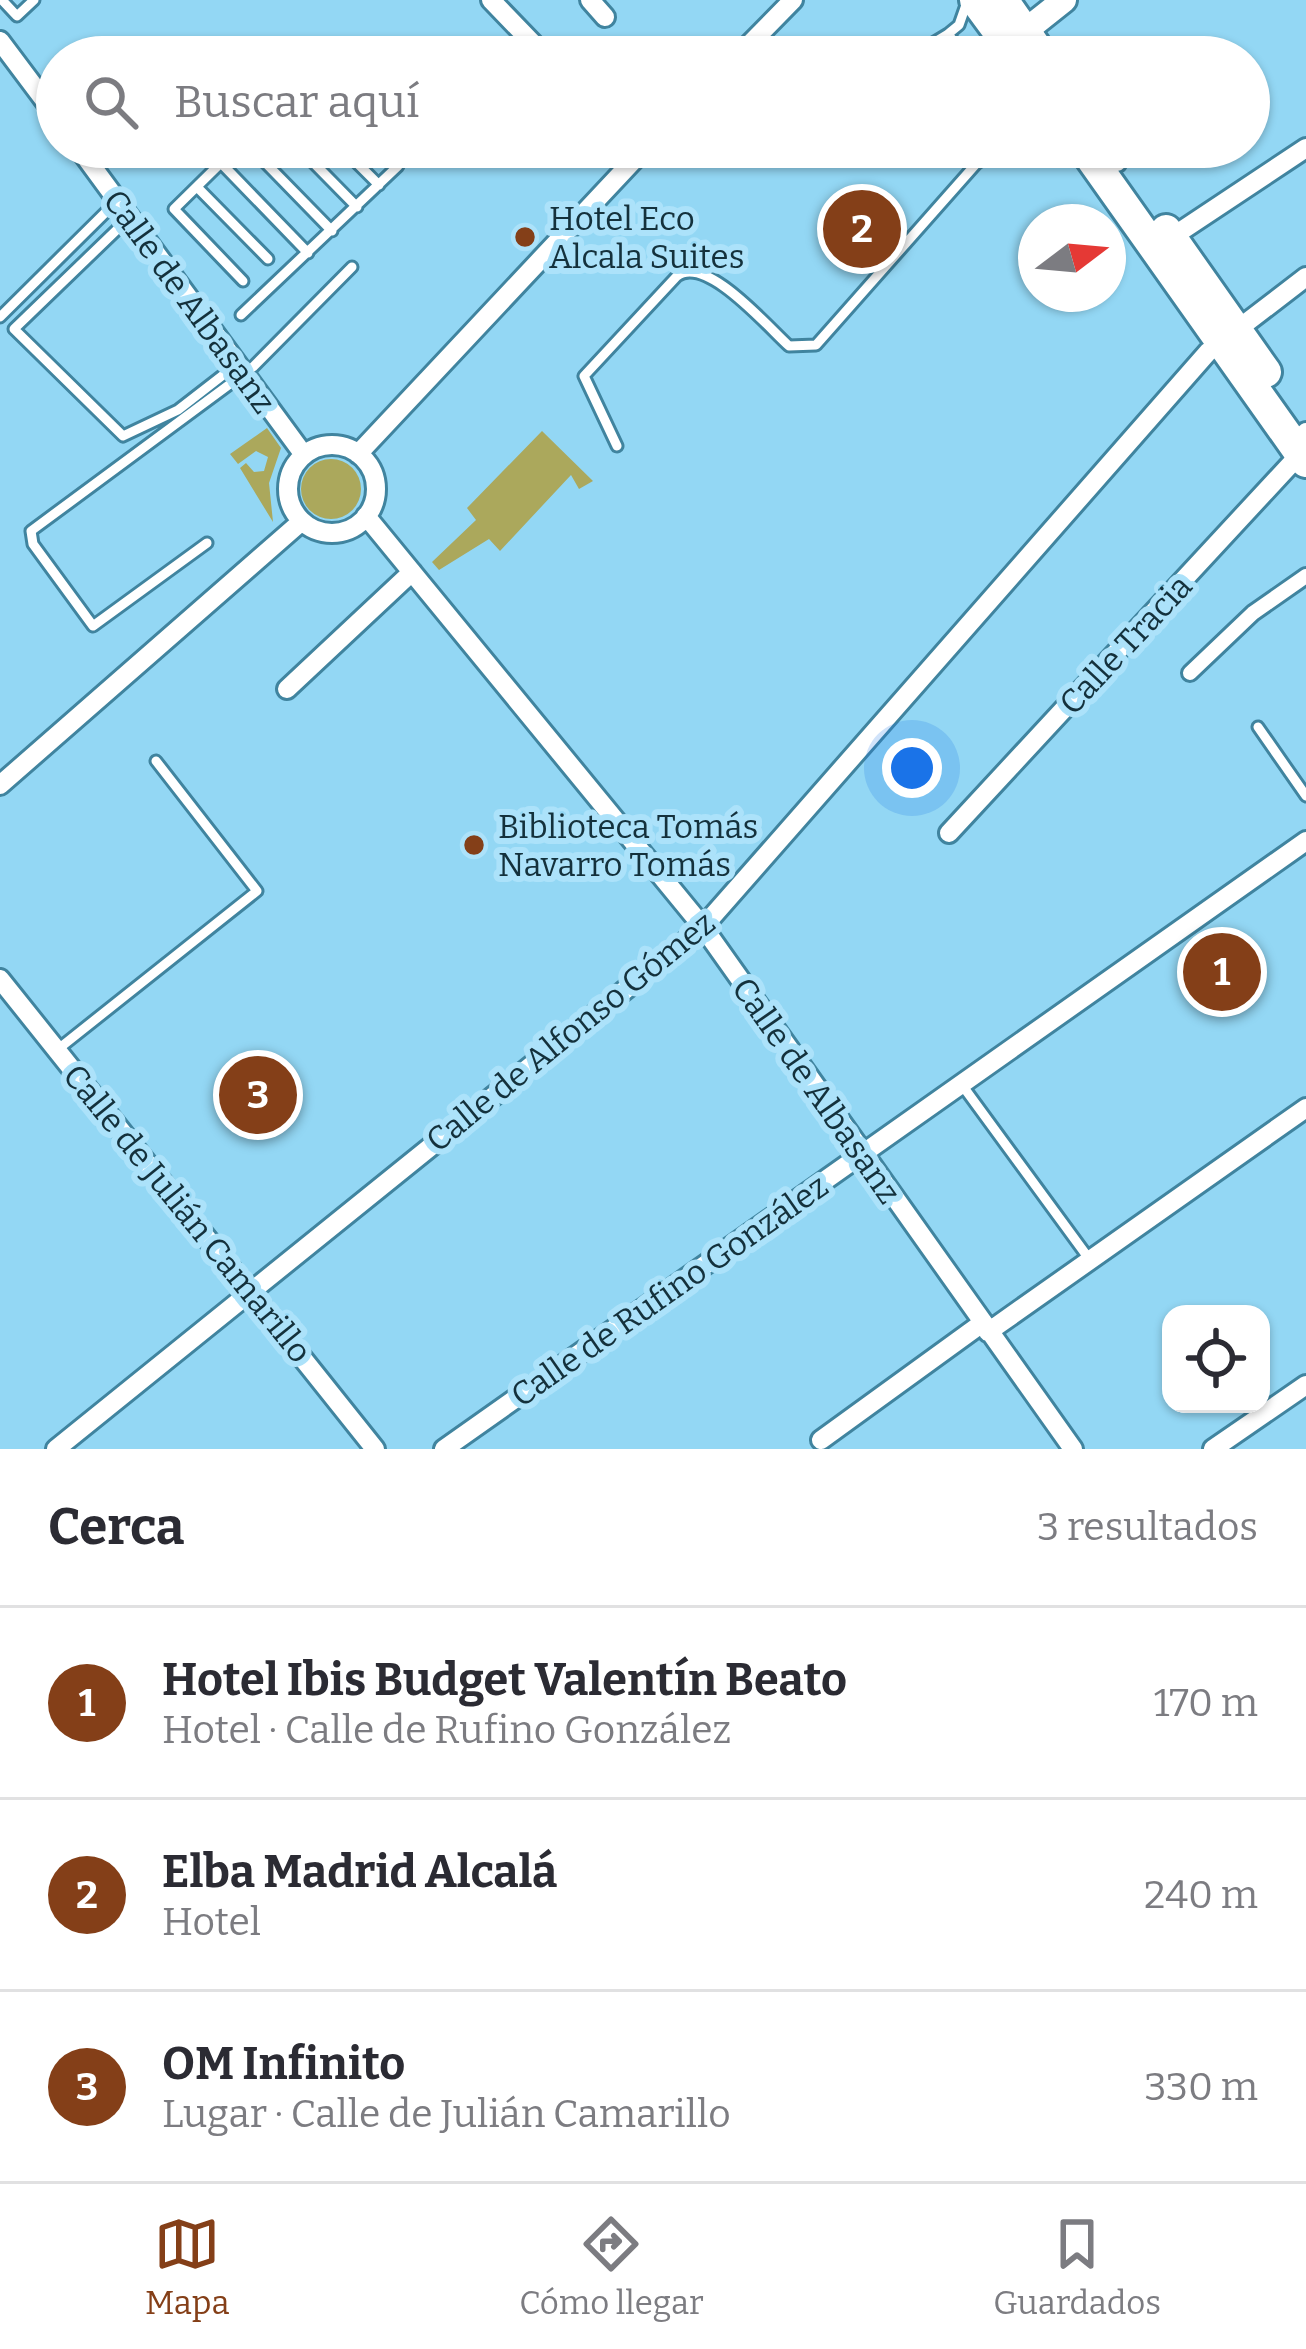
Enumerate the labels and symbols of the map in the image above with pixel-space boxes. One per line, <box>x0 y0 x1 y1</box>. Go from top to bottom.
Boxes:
street label: Calle de Albasanz <box>95 182 284 421</box>
pin: 2 <box>823 184 901 274</box>
place label: Hotel Eco Alcala Suites <box>549 199 744 277</box>
north arrow <box>1018 204 1126 312</box>
marker: Hotel Eco Alcala Suites <box>512 224 538 250</box>
street label: Calle Tracia <box>1051 567 1201 723</box>
your location <box>882 738 942 798</box>
place label: Biblioteca Tomás Navarro Tomás <box>498 807 758 885</box>
marker: Biblioteca Tomás Navarro Tomás <box>461 832 487 858</box>
street label: Calle de Alfonso Gómez <box>418 903 723 1161</box>
pin: 1 <box>1183 927 1261 1017</box>
street label: Calle de Albasanz <box>723 970 909 1211</box>
pin: 3 <box>219 1050 297 1140</box>
street label: Calle de Julián Camarillo <box>55 1056 320 1371</box>
street label: Calle de Rufino González <box>503 1166 836 1416</box>

